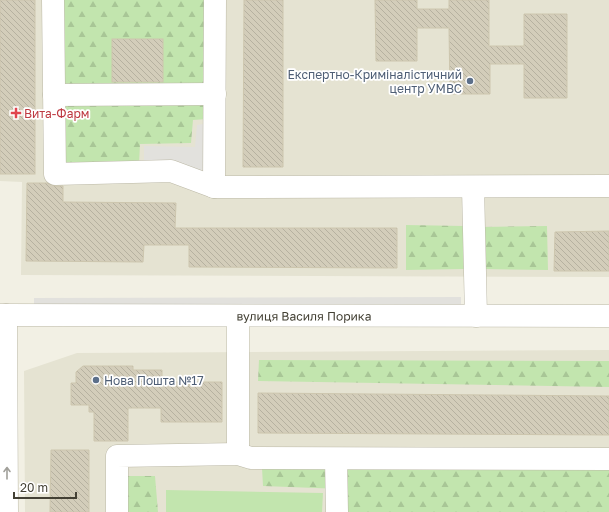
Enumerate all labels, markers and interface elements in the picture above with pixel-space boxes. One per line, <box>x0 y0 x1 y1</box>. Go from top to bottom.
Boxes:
place label: Експертно-Криміналістичний центр УМВС <box>287 67 462 96</box>
marker: Експертно-Криміналістичний центр УМВС <box>465 76 475 86</box>
place label: Вита-Фарм <box>24 106 89 121</box>
marker: Вита-Фарм <box>11 108 21 118</box>
street label: вулиця Василя Порика <box>237 308 371 323</box>
place label: Нова Пошта №17 <box>104 373 204 388</box>
marker: Нова Пошта №17 <box>91 375 101 385</box>
one-way arrow <box>3 467 11 480</box>
scale bar <box>14 474 76 500</box>
text: 20 m <box>20 480 48 495</box>

